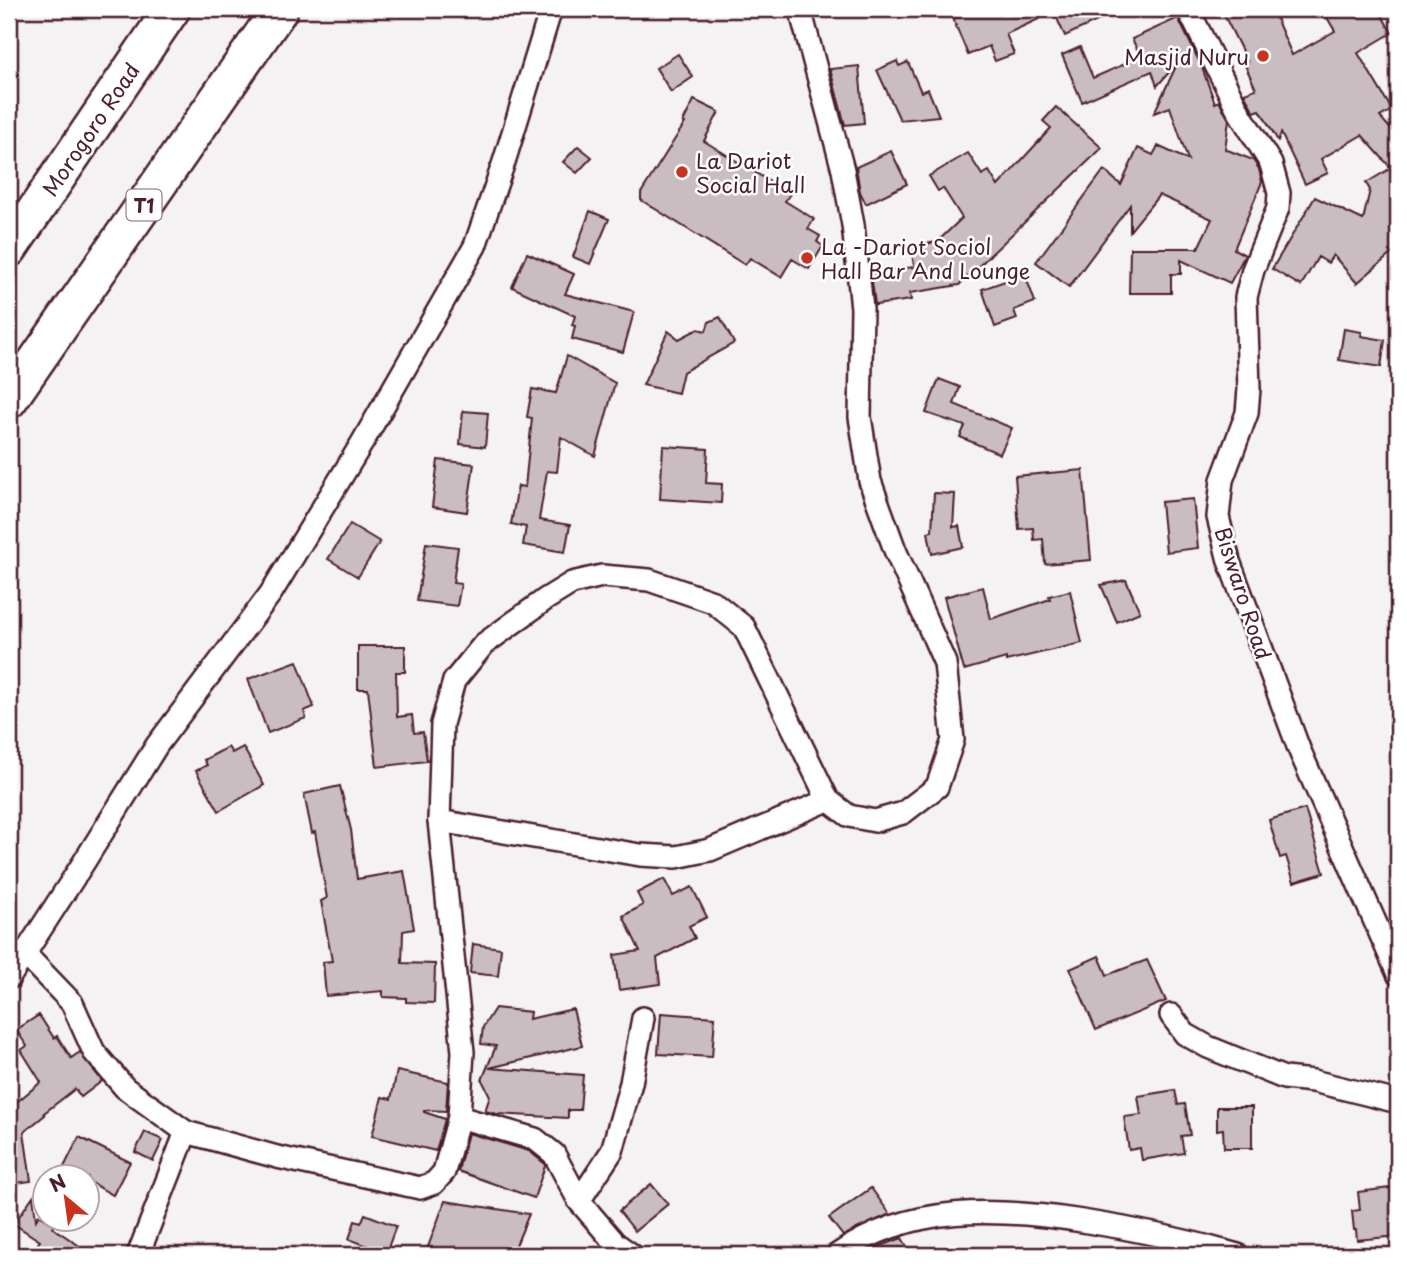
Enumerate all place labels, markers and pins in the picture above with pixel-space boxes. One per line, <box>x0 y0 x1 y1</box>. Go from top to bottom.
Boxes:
place label: Masjid Nuru <box>1124 40 1249 72</box>
marker: Masjid Nuru <box>1255 48 1271 64</box>
place label: La Dariot Social Hall <box>696 144 805 200</box>
marker: La Dariot Social Hall <box>674 164 690 180</box>
place label: La -Dariot Sociol Hall Bar And Lounge <box>821 230 1030 286</box>
marker: La -Dariot Sociol Hall Bar And Lounge <box>799 250 815 266</box>

